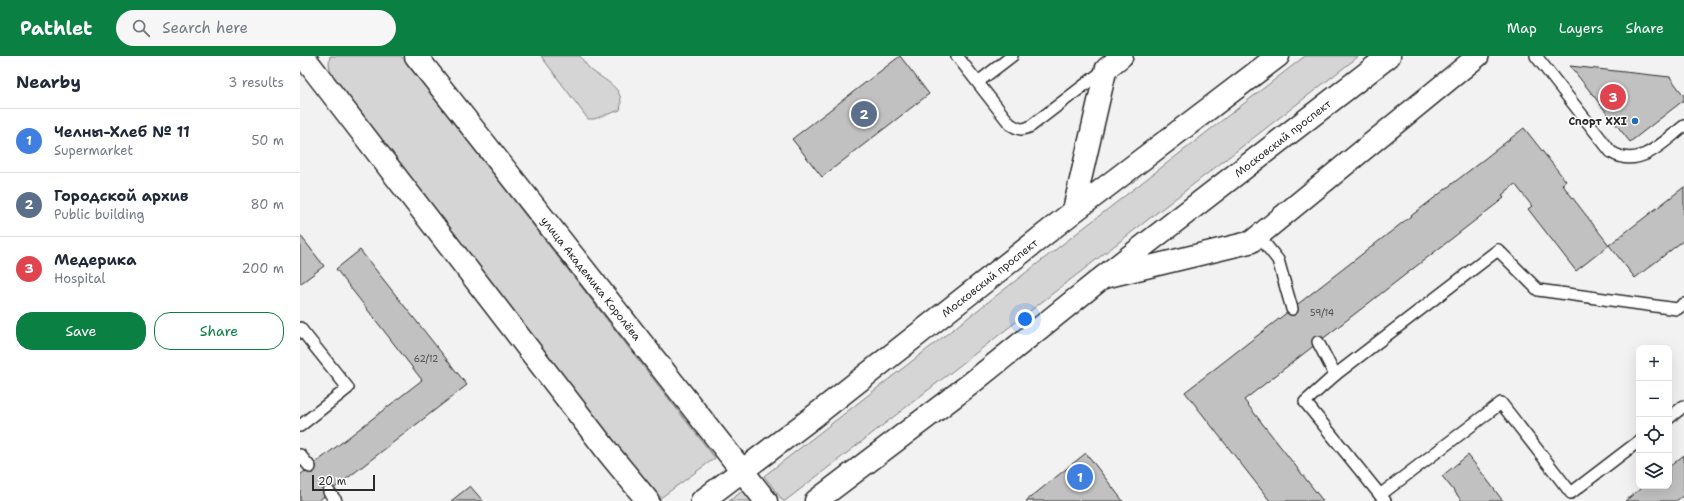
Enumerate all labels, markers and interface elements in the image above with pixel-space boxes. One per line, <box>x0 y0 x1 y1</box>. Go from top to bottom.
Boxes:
search box <box>116 10 396 46</box>
text: Pathlet <box>20 16 92 41</box>
icon: search <box>130 17 152 39</box>
text: Search here <box>162 18 248 38</box>
text: Map <box>1507 19 1537 37</box>
text: Layers <box>1559 19 1603 37</box>
text: Share <box>1625 19 1664 37</box>
text: Nearby <box>16 71 81 93</box>
text: 3 results <box>228 74 284 91</box>
pin: 3 <box>1600 82 1626 112</box>
street label: Московский проспект <box>1231 96 1334 181</box>
pin: 2 <box>851 99 877 129</box>
place label: Спорт XXI <box>1568 114 1627 129</box>
marker: Спорт XXI <box>1630 116 1640 126</box>
text: Челны-Хлеб № 11 <box>54 122 190 142</box>
text: 1 <box>26 132 32 149</box>
text: 50 m <box>251 132 284 149</box>
text: Supermarket <box>54 142 133 159</box>
text: Городской архив <box>54 186 188 206</box>
text: 2 <box>24 196 34 213</box>
text: 80 m <box>250 196 284 213</box>
text: Public building <box>54 206 145 223</box>
street label: улица Академика Королёва <box>538 213 644 344</box>
street label: Московский проспект <box>938 235 1041 320</box>
text: Медерика <box>54 250 136 270</box>
text: 3 <box>24 260 34 277</box>
text: 200 m <box>242 260 284 277</box>
text: Hospital <box>54 270 105 287</box>
house number: 59/14 <box>1310 307 1334 319</box>
your location <box>1015 309 1035 329</box>
button: Save <box>16 312 146 350</box>
button: Share <box>154 312 284 350</box>
map controls <box>1636 345 1672 489</box>
button: + <box>1636 345 1672 381</box>
house number: 62/12 <box>414 353 438 365</box>
button: − <box>1636 381 1672 417</box>
button: locate <box>1636 417 1672 453</box>
button: layers <box>1636 453 1672 489</box>
pin: 1 <box>1067 462 1093 492</box>
scale bar <box>312 473 375 492</box>
text: 20 m <box>318 474 346 489</box>

